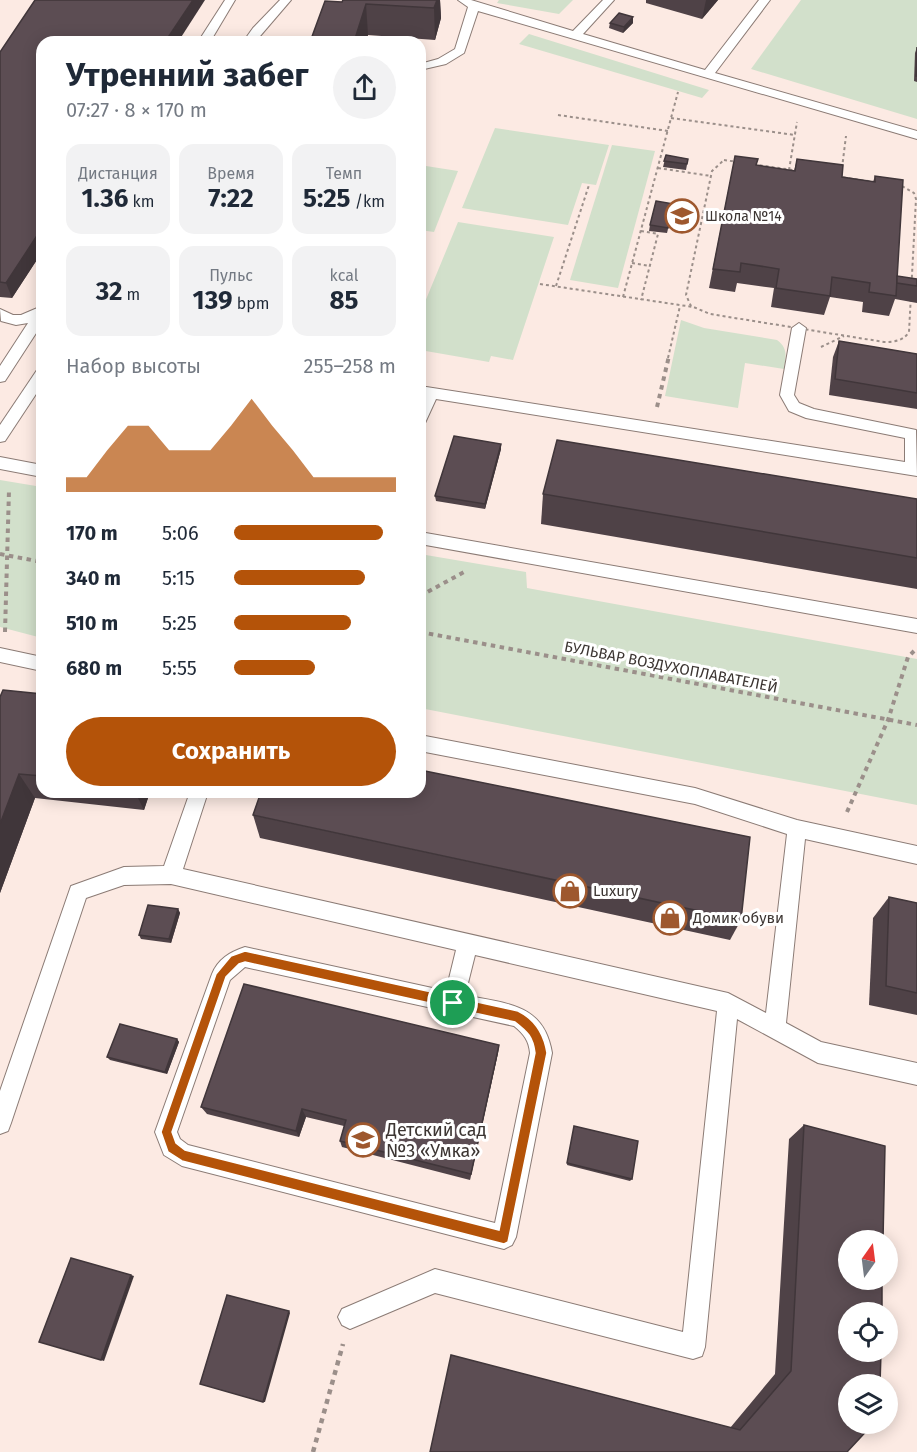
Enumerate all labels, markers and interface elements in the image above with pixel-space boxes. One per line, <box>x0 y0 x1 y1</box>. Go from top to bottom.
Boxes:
text: Утренний забег <box>66 55 309 95</box>
button: share <box>333 56 396 119</box>
text: 07:27 · 8 × 170 m <box>66 98 207 122</box>
text: Дистанция <box>78 164 158 183</box>
text: Время <box>207 164 255 183</box>
text: Темп <box>326 164 362 183</box>
text: 1.36 <box>81 183 128 214</box>
text: 7:22 <box>208 183 254 214</box>
text: 5:25 <box>303 183 351 214</box>
text: km <box>128 192 155 211</box>
text: /km <box>351 192 385 211</box>
school or university icon: Школа №14 <box>664 198 700 234</box>
place label: Школа №14 <box>705 208 782 225</box>
text: Пульс <box>209 266 253 285</box>
text: kcal <box>330 266 358 285</box>
text: 32 <box>96 276 122 307</box>
text: m <box>122 285 140 304</box>
text: 139 <box>193 285 232 316</box>
text: 85 <box>329 285 359 316</box>
text: bpm <box>232 294 269 313</box>
text: Набор высоты <box>66 354 201 378</box>
text: 255–258 m <box>304 354 396 378</box>
text: 170 m <box>66 521 118 545</box>
text: 5:06 <box>162 521 199 545</box>
text: 340 m <box>66 566 121 590</box>
text: 5:15 <box>162 566 195 590</box>
text: 510 m <box>66 611 118 635</box>
text: 5:25 <box>162 611 197 635</box>
street label: БУЛЬВАР ВОЗДУХОПЛАВАТЕЛЕЙ <box>563 637 779 697</box>
text: 680 m <box>66 656 122 680</box>
text: 5:55 <box>162 656 197 680</box>
button: Сохранить <box>66 717 396 786</box>
shop icon: Luxury <box>552 873 588 909</box>
place label: Luxury <box>593 882 639 900</box>
shop icon: Домик обуви <box>652 900 688 936</box>
place label: Домик обуви <box>692 909 784 927</box>
pin <box>427 977 478 1028</box>
icon: arrive <box>436 986 469 1019</box>
place label: Детский сад №3 «Умка» <box>385 1119 487 1162</box>
school or university icon: Детский сад №3 «Умка» <box>345 1122 381 1158</box>
north arrow <box>838 1230 898 1290</box>
map controls <box>838 1230 898 1434</box>
button: locate <box>838 1302 898 1362</box>
button: layers <box>838 1374 898 1434</box>

